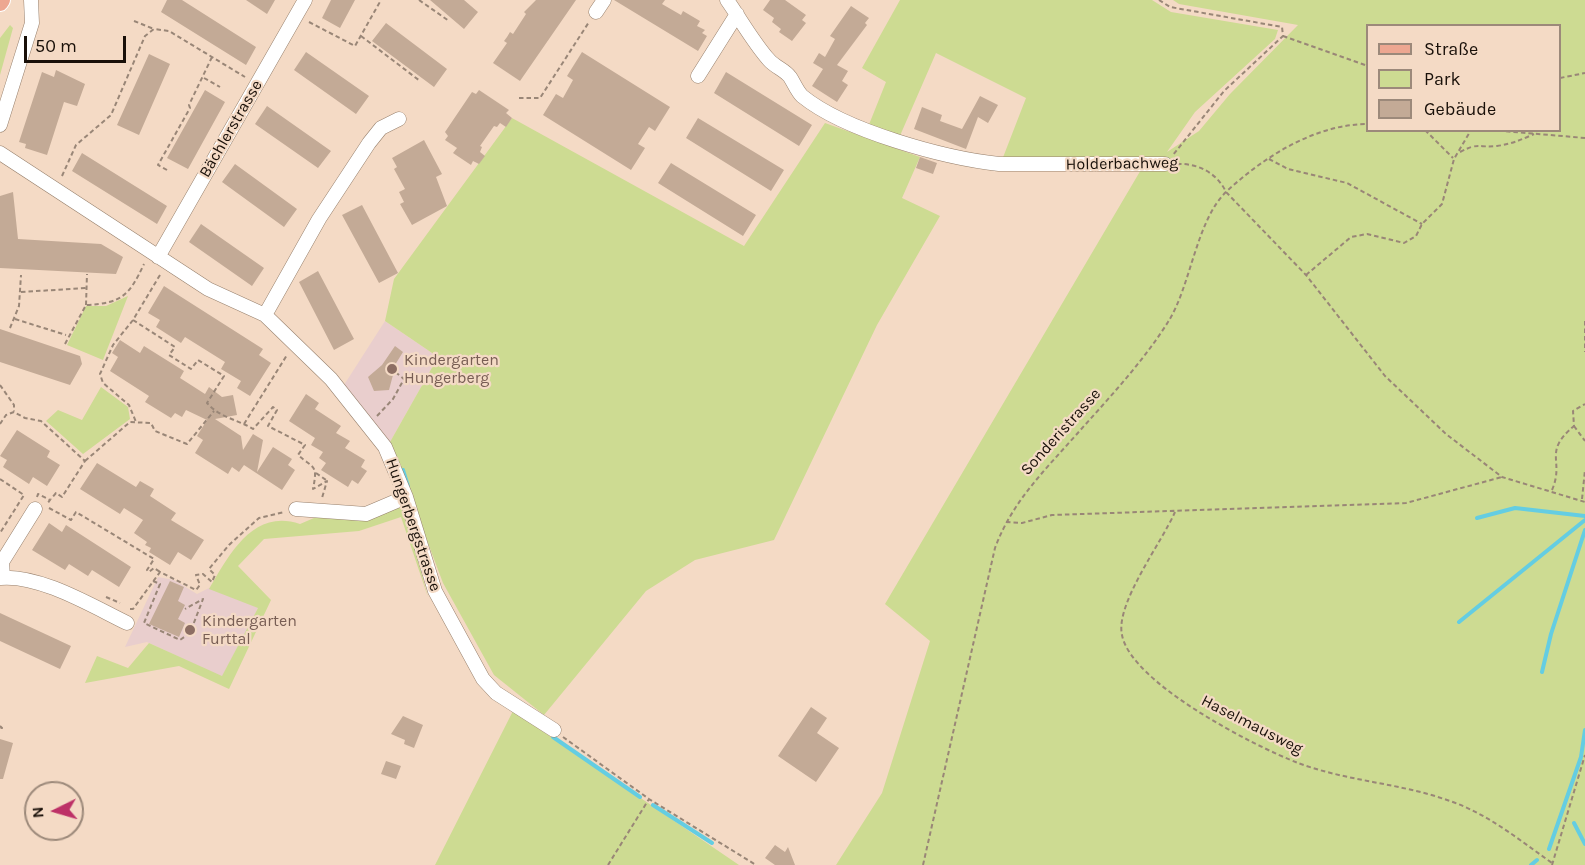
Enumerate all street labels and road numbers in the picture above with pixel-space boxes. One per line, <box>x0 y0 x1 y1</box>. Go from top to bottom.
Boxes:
street label: Bächlerstrasse <box>195 77 267 181</box>
street label: Holderbachweg <box>1066 153 1178 175</box>
street label: Sonderistrasse <box>1017 385 1105 479</box>
street label: Hungerbergstrasse <box>381 456 445 594</box>
street label: Haselmausweg <box>1198 691 1306 759</box>

